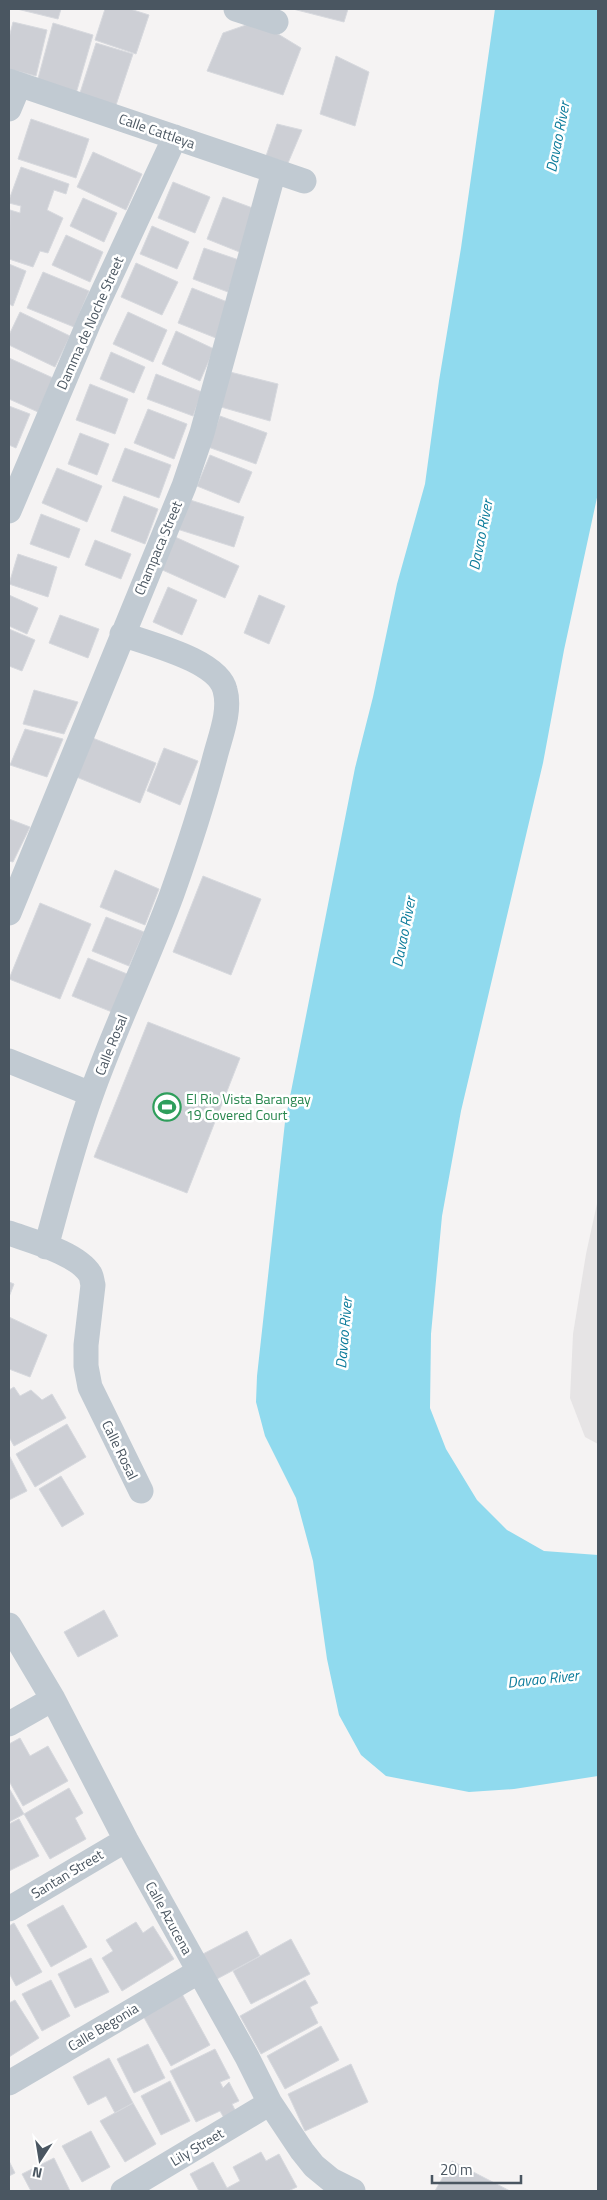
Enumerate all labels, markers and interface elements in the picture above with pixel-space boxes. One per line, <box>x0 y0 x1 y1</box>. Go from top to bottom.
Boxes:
water label: Davao River <box>539 98 576 174</box>
street label: Calle Cattleya <box>116 108 198 153</box>
street label: Damma de Noche Street <box>51 253 128 393</box>
water label: Davao River <box>462 496 499 572</box>
street label: Champaca Street <box>128 497 187 598</box>
water label: Davao River <box>385 893 422 969</box>
street label: Calle Rosal <box>89 1011 132 1078</box>
place label: El Rio Vista Barangay 19 Covered Court <box>186 1088 311 1125</box>
sports icon: El Rio Vista Barangay 19 Covered Court <box>152 1092 182 1122</box>
water label: Davao River <box>329 1294 358 1369</box>
street label: Calle Rosal <box>97 1416 144 1483</box>
water label: Davao River <box>506 1663 582 1694</box>
street label: Santan Street <box>27 1844 107 1903</box>
street label: Calle Azucena <box>141 1877 198 1958</box>
street label: Calle Begonia <box>63 1997 142 2056</box>
street label: Lily Street <box>166 2122 227 2171</box>
north arrow <box>15 2135 65 2185</box>
scale bar <box>432 2152 521 2184</box>
text: 20 m <box>440 2158 473 2181</box>
text: N <box>30 2162 44 2184</box>

